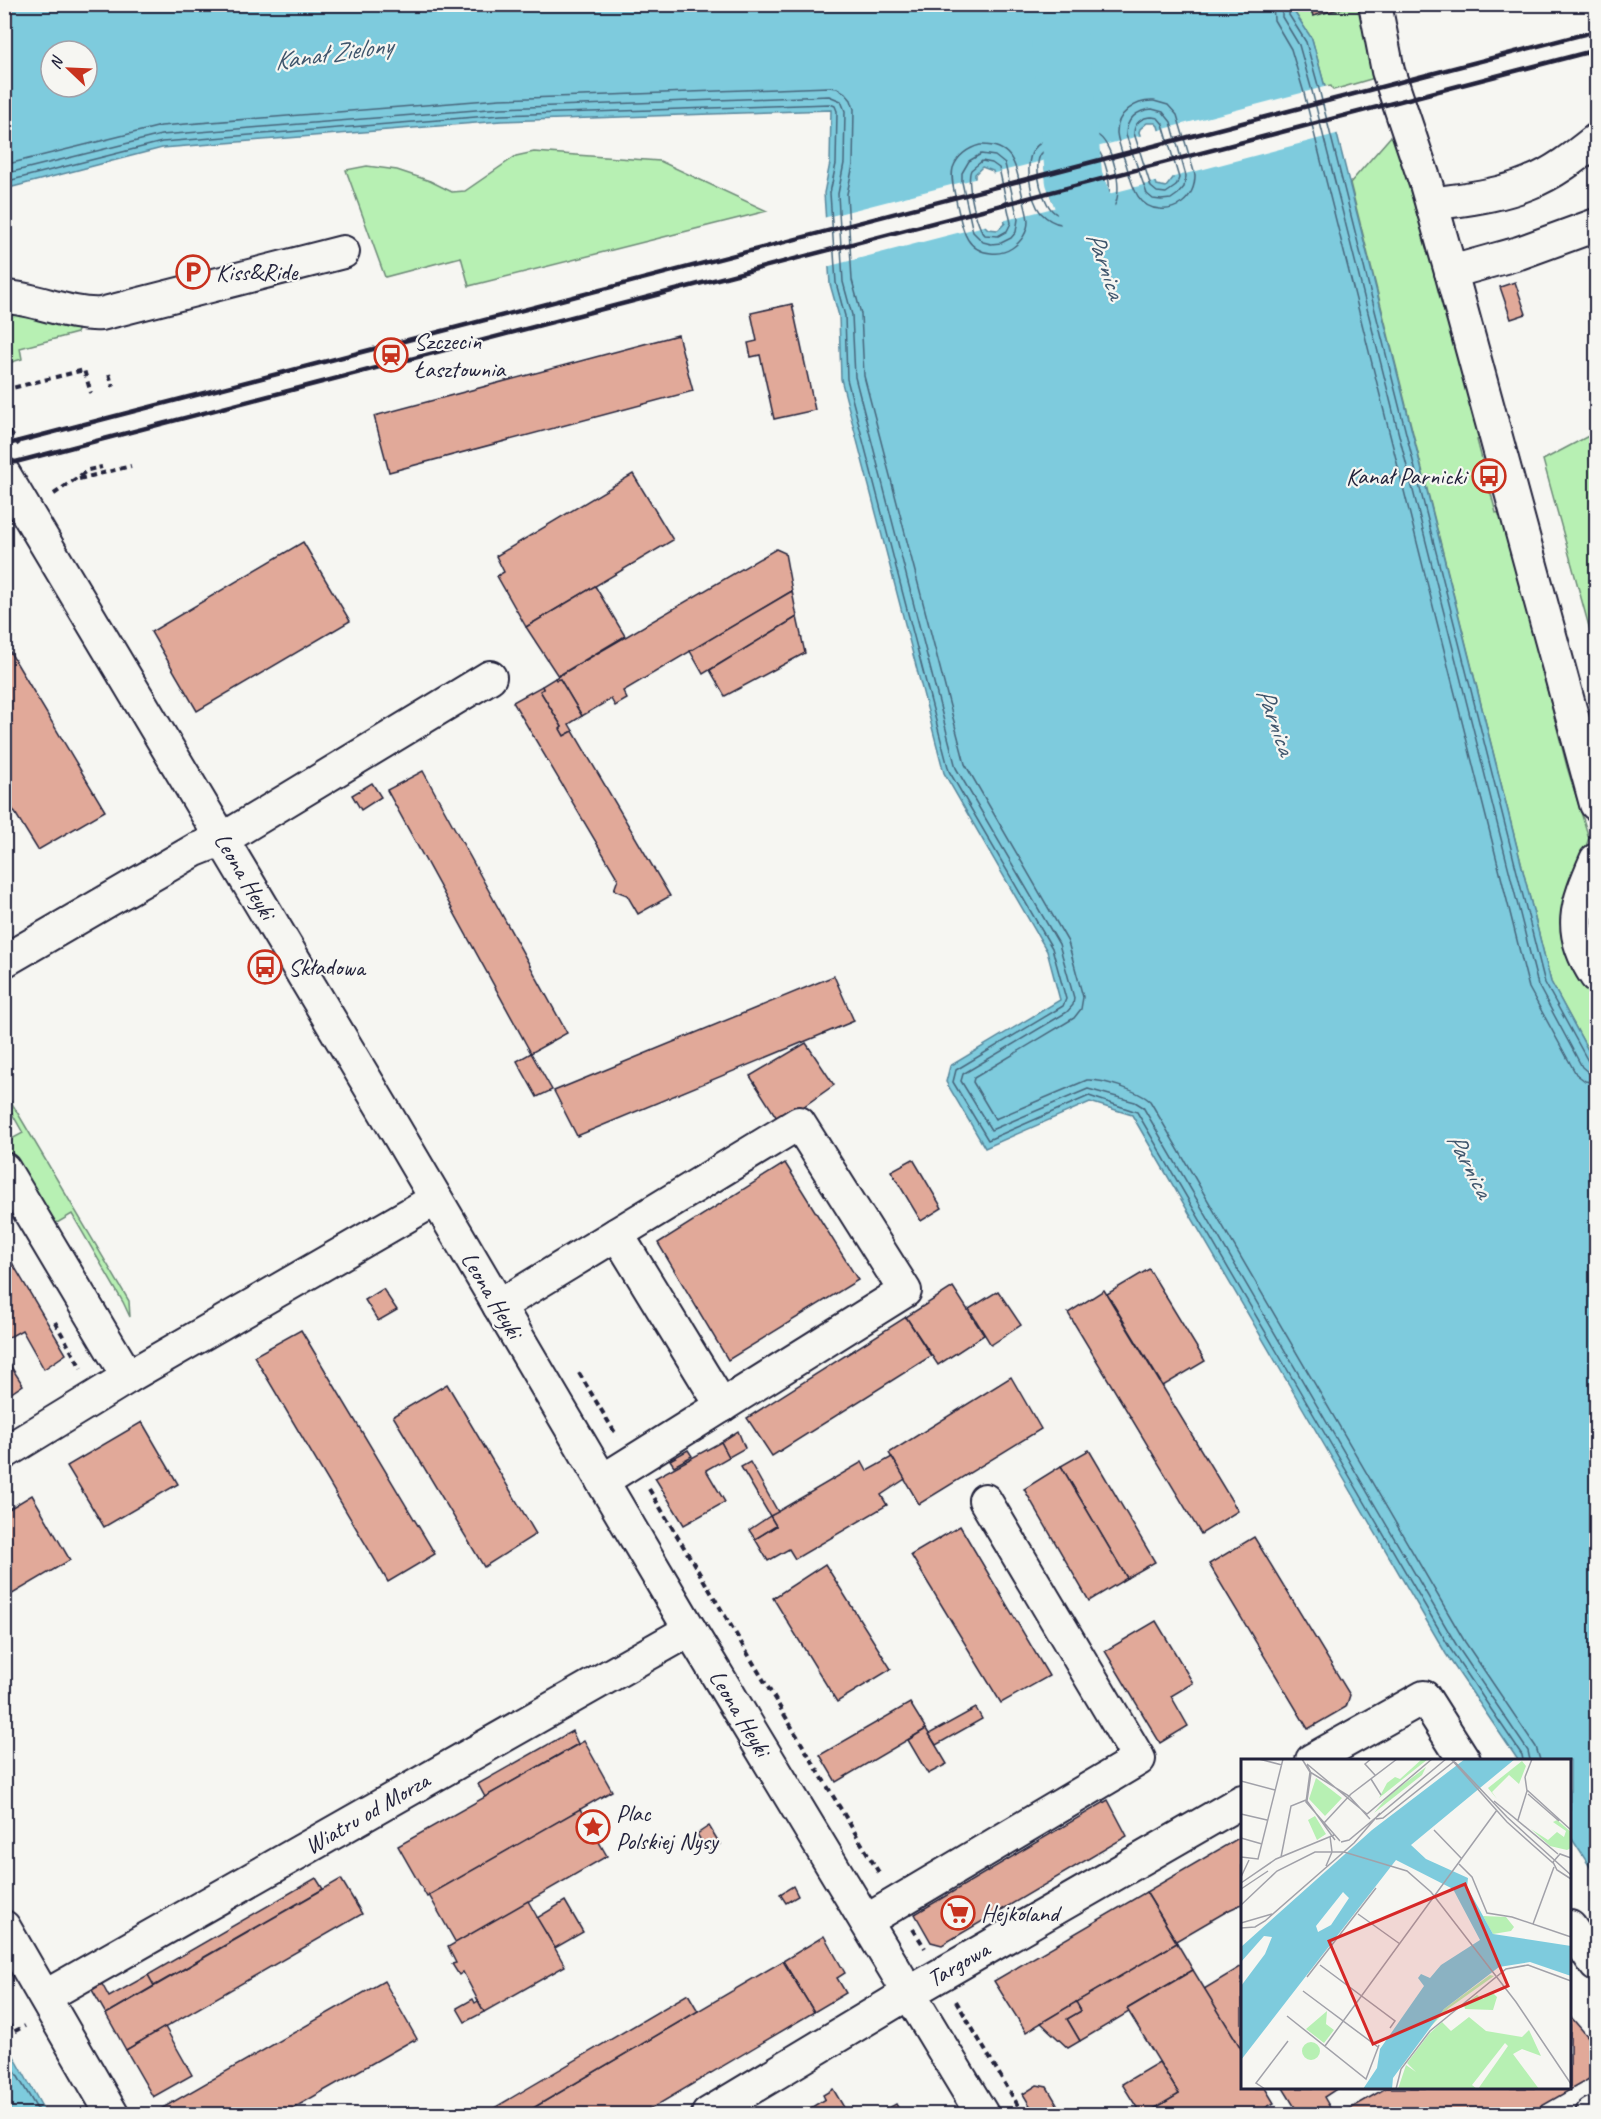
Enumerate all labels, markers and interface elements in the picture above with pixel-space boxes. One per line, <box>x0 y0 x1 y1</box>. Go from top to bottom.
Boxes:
water label: Kanał Zielony <box>272 28 398 78</box>
north arrow <box>39 39 99 99</box>
text: N <box>45 52 68 72</box>
water label: Parnica <box>1079 227 1134 306</box>
parking icon: Kiss&Ride <box>175 254 211 290</box>
place label: Kiss&Ride <box>216 257 299 287</box>
place label: Szczecin Łasztownia <box>414 326 507 384</box>
station icon: Szczecin Łasztownia <box>373 337 409 373</box>
bus stop icon: Kanał Parnicki <box>1471 458 1507 494</box>
place label: Kanał Parnicki <box>1346 461 1470 491</box>
water label: Parnica <box>1249 683 1304 762</box>
street label: Leona Heyki <box>207 827 284 927</box>
bus stop icon: Składowa <box>247 949 283 985</box>
place label: Składowa <box>288 952 367 982</box>
water label: Parnica <box>1439 1127 1502 1206</box>
street label: Leona Heyki <box>454 1246 531 1346</box>
street label: Leona Heyki <box>702 1664 779 1764</box>
inset map <box>1241 1759 1571 2089</box>
street label: Wiatru od Morza <box>299 1764 437 1861</box>
place label: Plac Polskiej Nysy <box>616 1798 720 1856</box>
place icon: Plac Polskiej Nysy <box>575 1809 611 1845</box>
supermarket icon: Hejkoland <box>940 1895 976 1931</box>
place label: Hejkoland <box>981 1898 1062 1928</box>
street label: Targowa <box>921 1933 996 1994</box>

